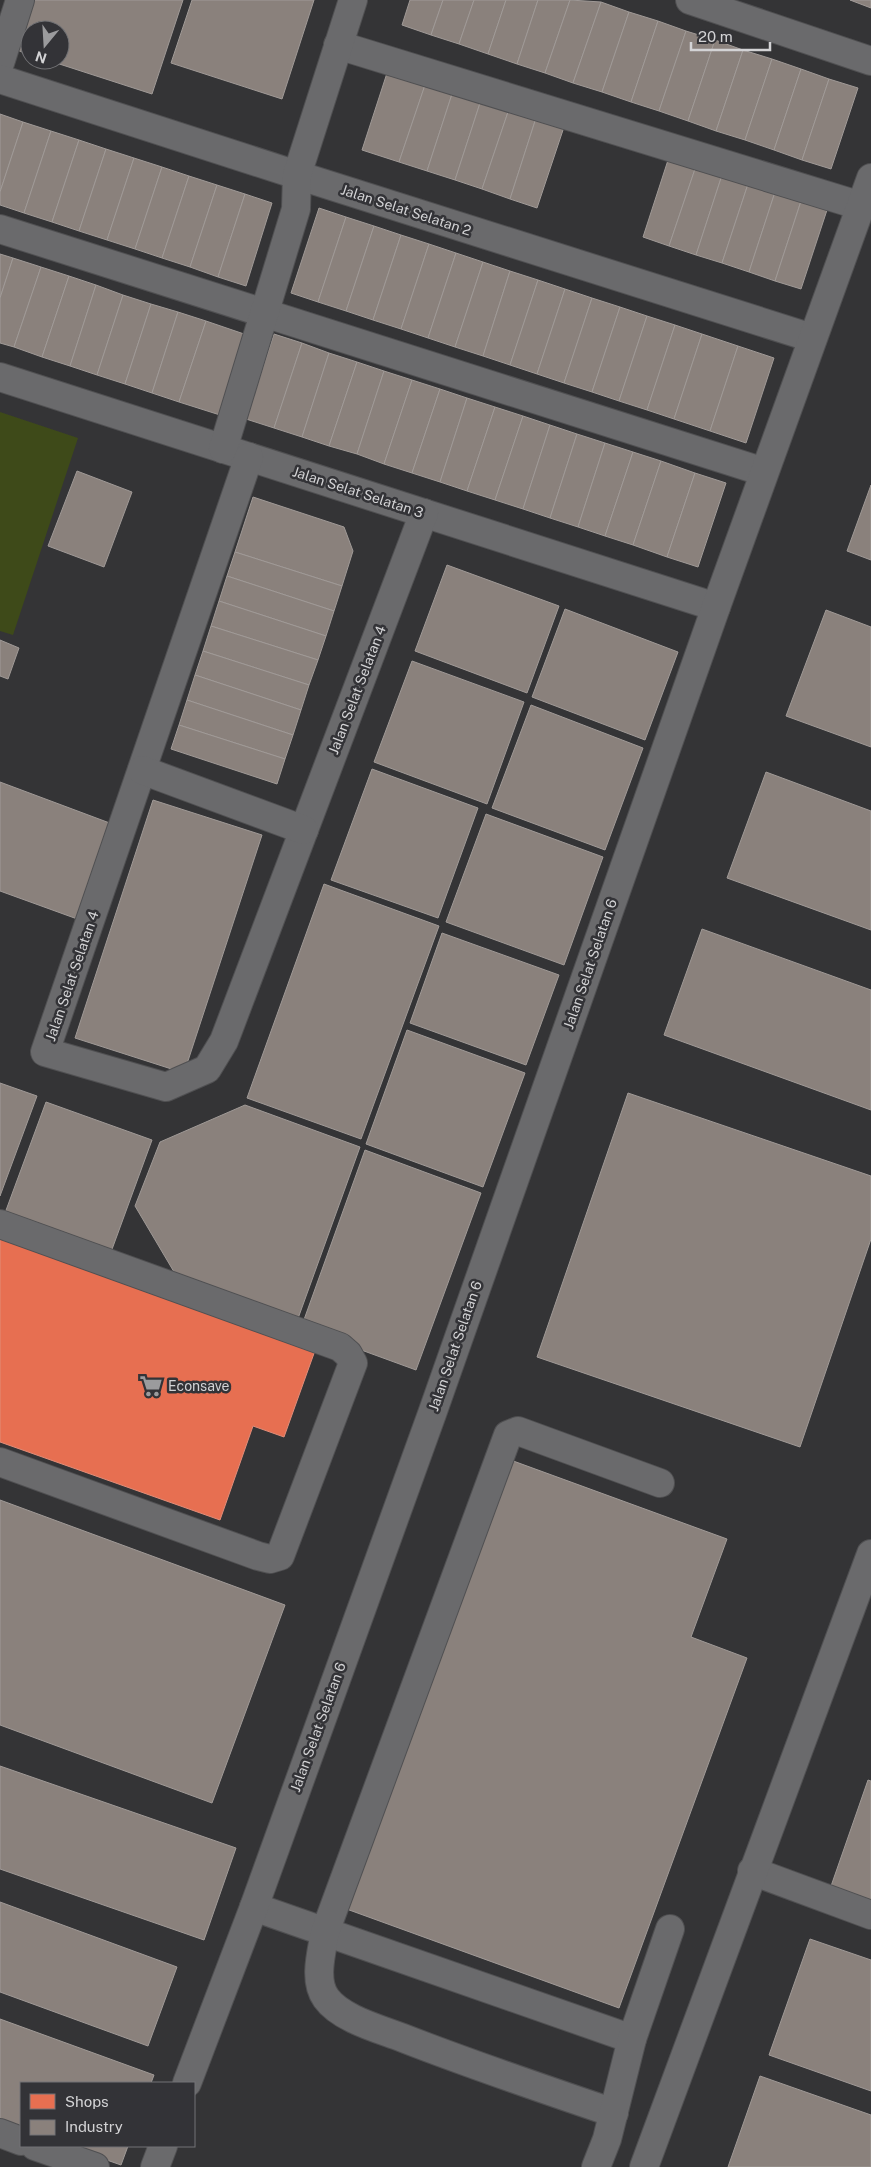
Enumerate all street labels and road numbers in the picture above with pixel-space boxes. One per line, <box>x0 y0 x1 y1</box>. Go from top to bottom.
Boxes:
street label: Jalan Selat Selatan 2 <box>339 181 473 239</box>
street label: Jalan Selat Selatan 3 <box>291 463 426 521</box>
street label: Jalan Selat Selatan 4 <box>325 623 389 757</box>
street label: Jalan Selat Selatan 6 <box>560 897 620 1031</box>
street label: Jalan Selat Selatan 4 <box>42 909 102 1043</box>
street label: Jalan Selat Selatan 6 <box>425 1279 485 1413</box>
street label: Jalan Selat Selatan 6 <box>287 1660 349 1794</box>

